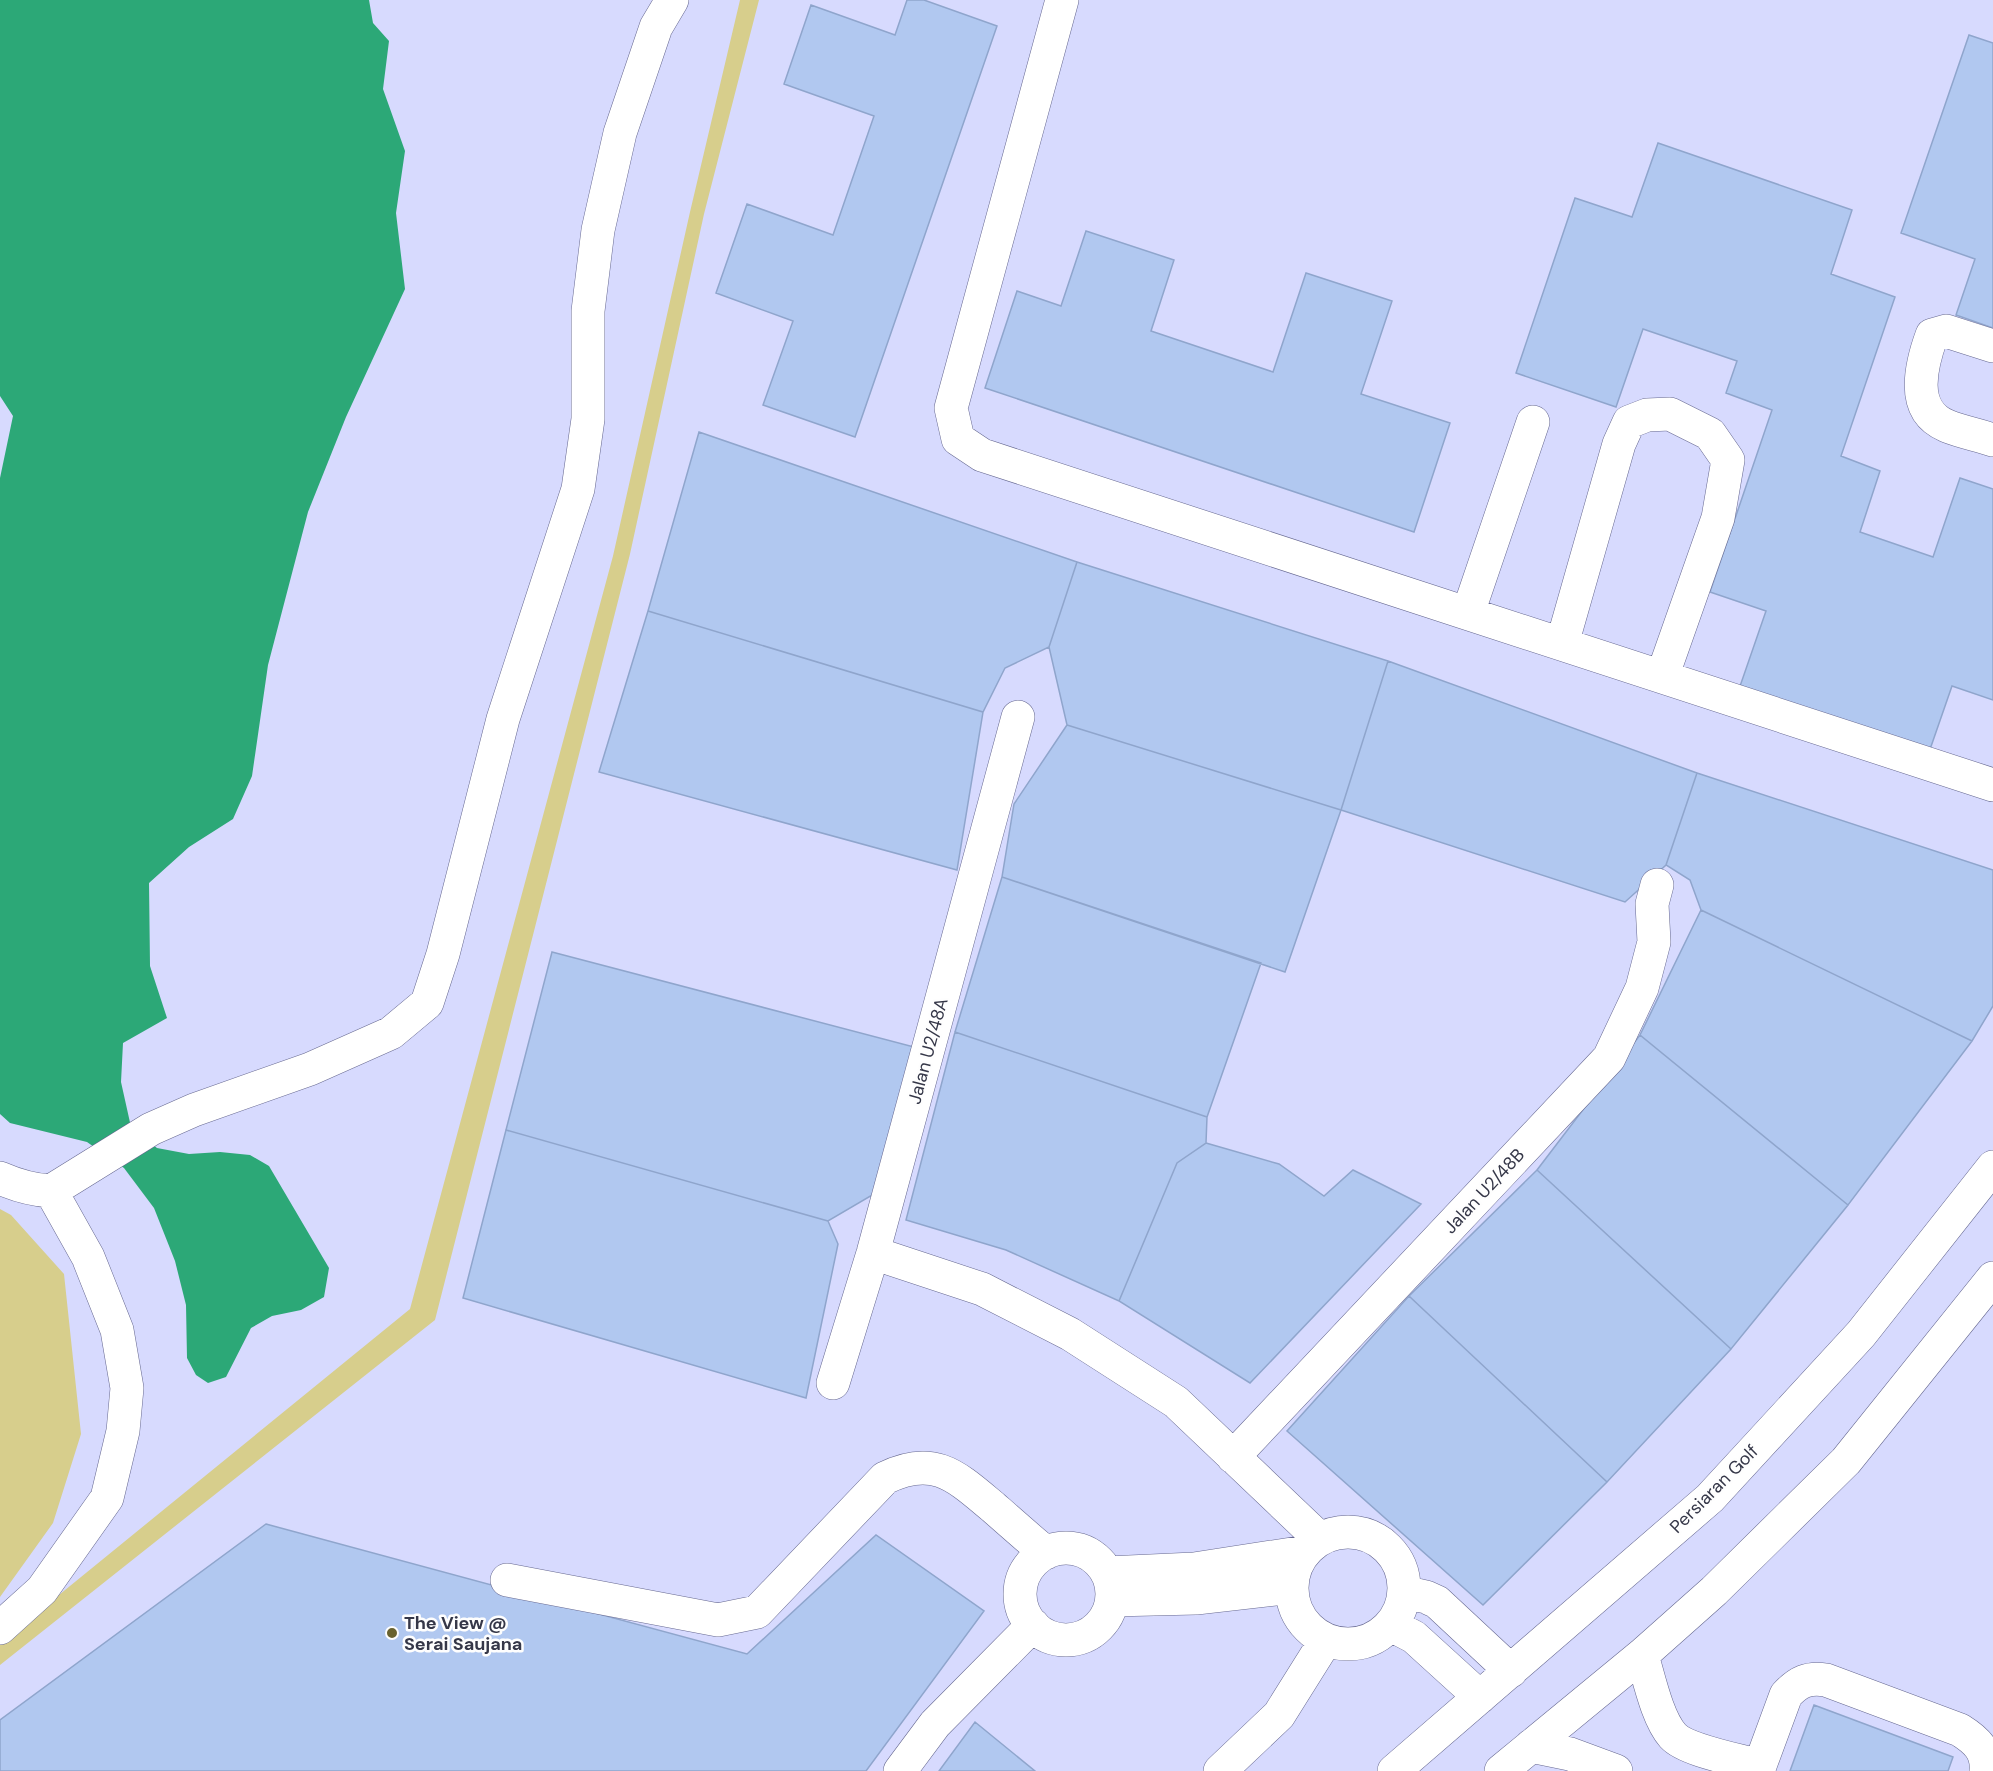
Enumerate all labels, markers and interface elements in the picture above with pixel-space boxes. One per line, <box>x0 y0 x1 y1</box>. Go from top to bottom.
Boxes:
street label: Jalan U2/48A <box>902 995 954 1107</box>
street label: Jalan U2/48B <box>1438 1143 1530 1239</box>
street label: Persiaran Golf <box>1665 1440 1763 1538</box>
place label: The View @ Serai Saujana <box>404 1611 522 1656</box>
marker: The View @ Serai Saujana <box>385 1626 399 1640</box>

